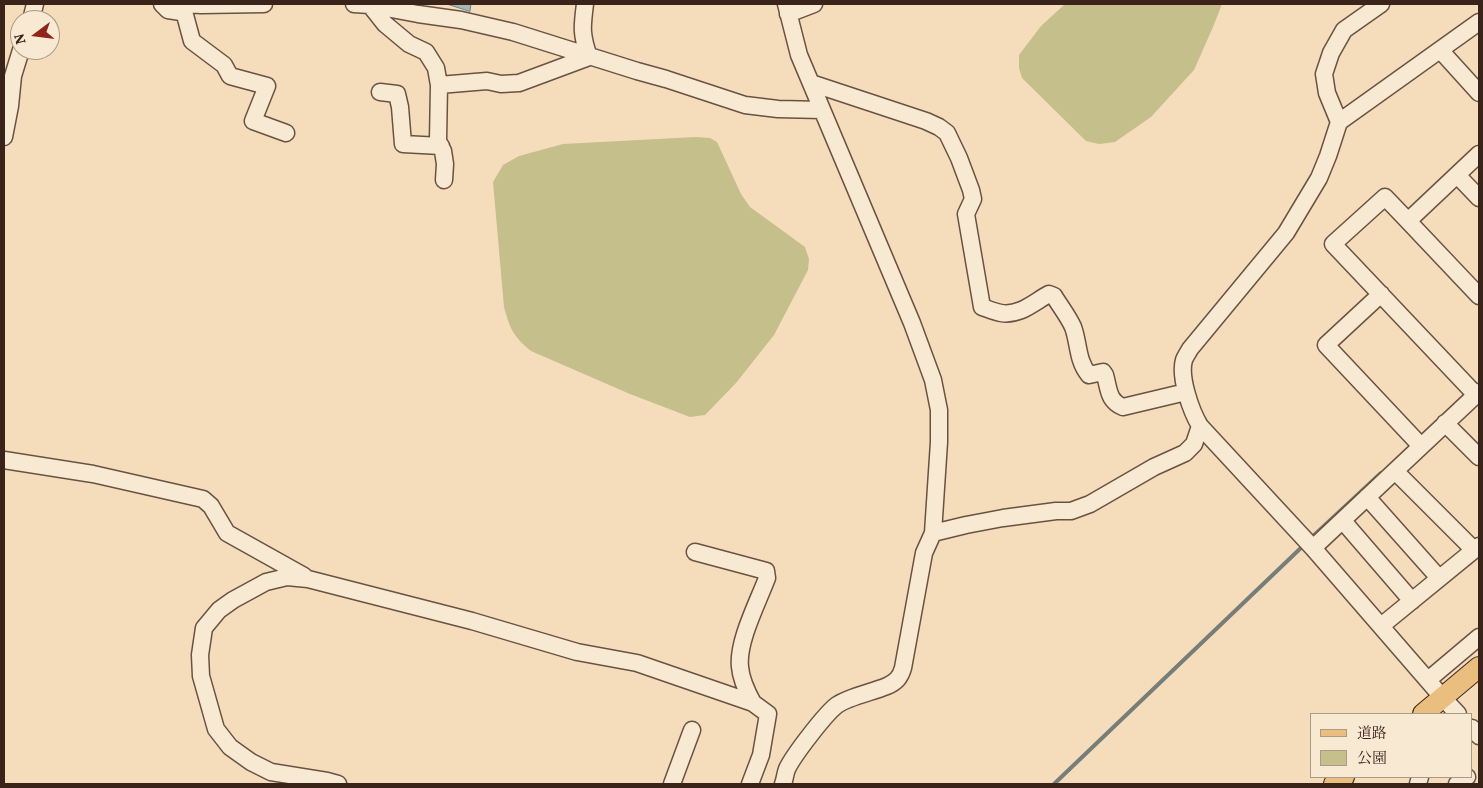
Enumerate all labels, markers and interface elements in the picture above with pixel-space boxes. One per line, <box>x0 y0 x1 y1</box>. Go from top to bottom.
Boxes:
north arrow <box>10 10 60 60</box>
text: N <box>11 31 31 46</box>
legend <box>1310 713 1473 778</box>
text: 道路 <box>1357 724 1387 745</box>
text: 公園 <box>1357 749 1387 770</box>

